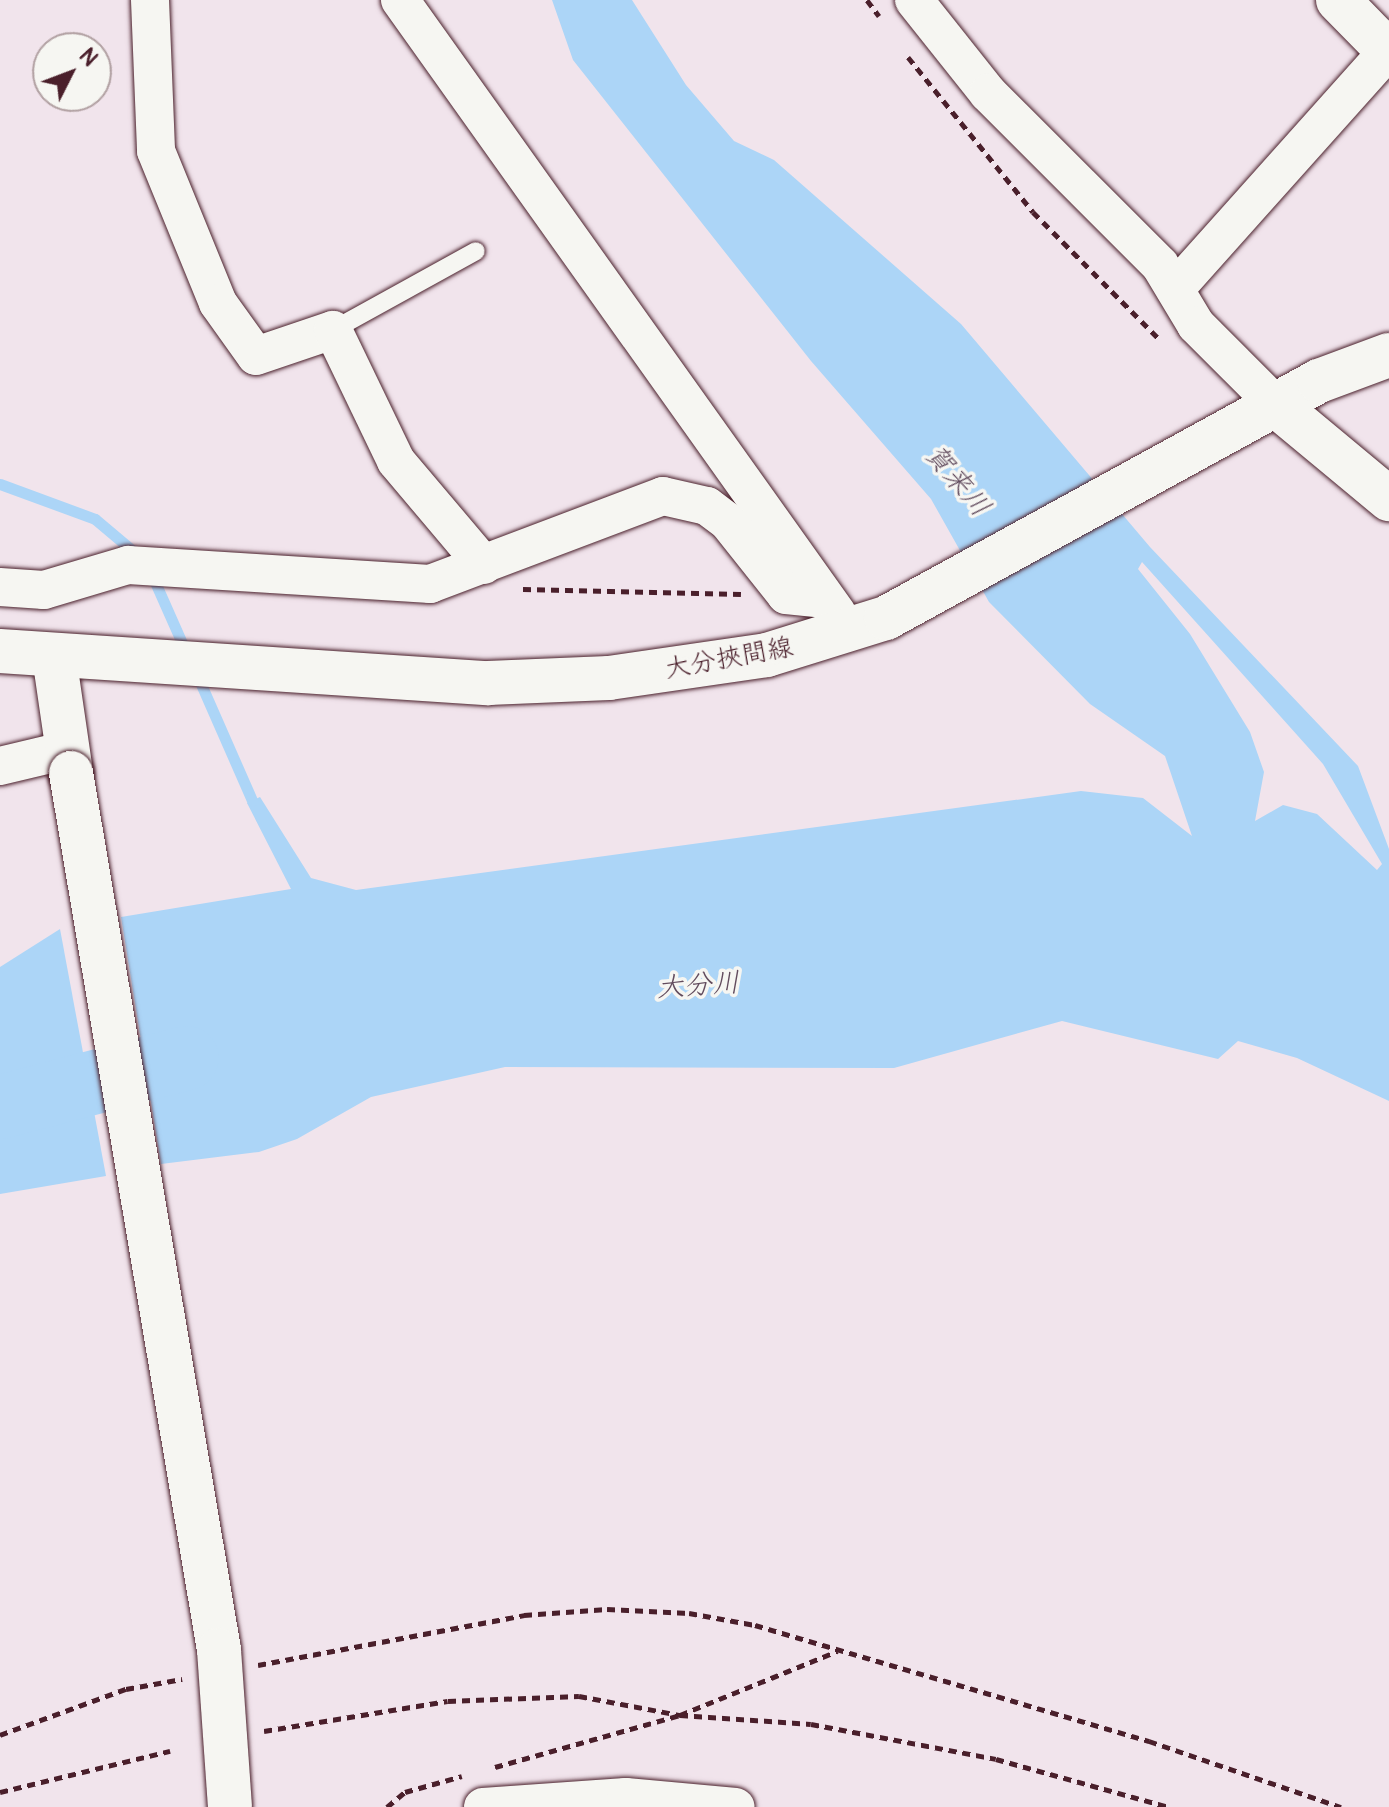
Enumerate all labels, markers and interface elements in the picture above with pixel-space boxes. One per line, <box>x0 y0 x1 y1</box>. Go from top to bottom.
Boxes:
north arrow <box>32 32 112 112</box>
text: N <box>73 42 104 72</box>
water label: 賀来川 <box>917 438 997 524</box>
street label: 大分挾間線 <box>662 632 796 686</box>
water label: 大分川 <box>655 966 741 1006</box>

